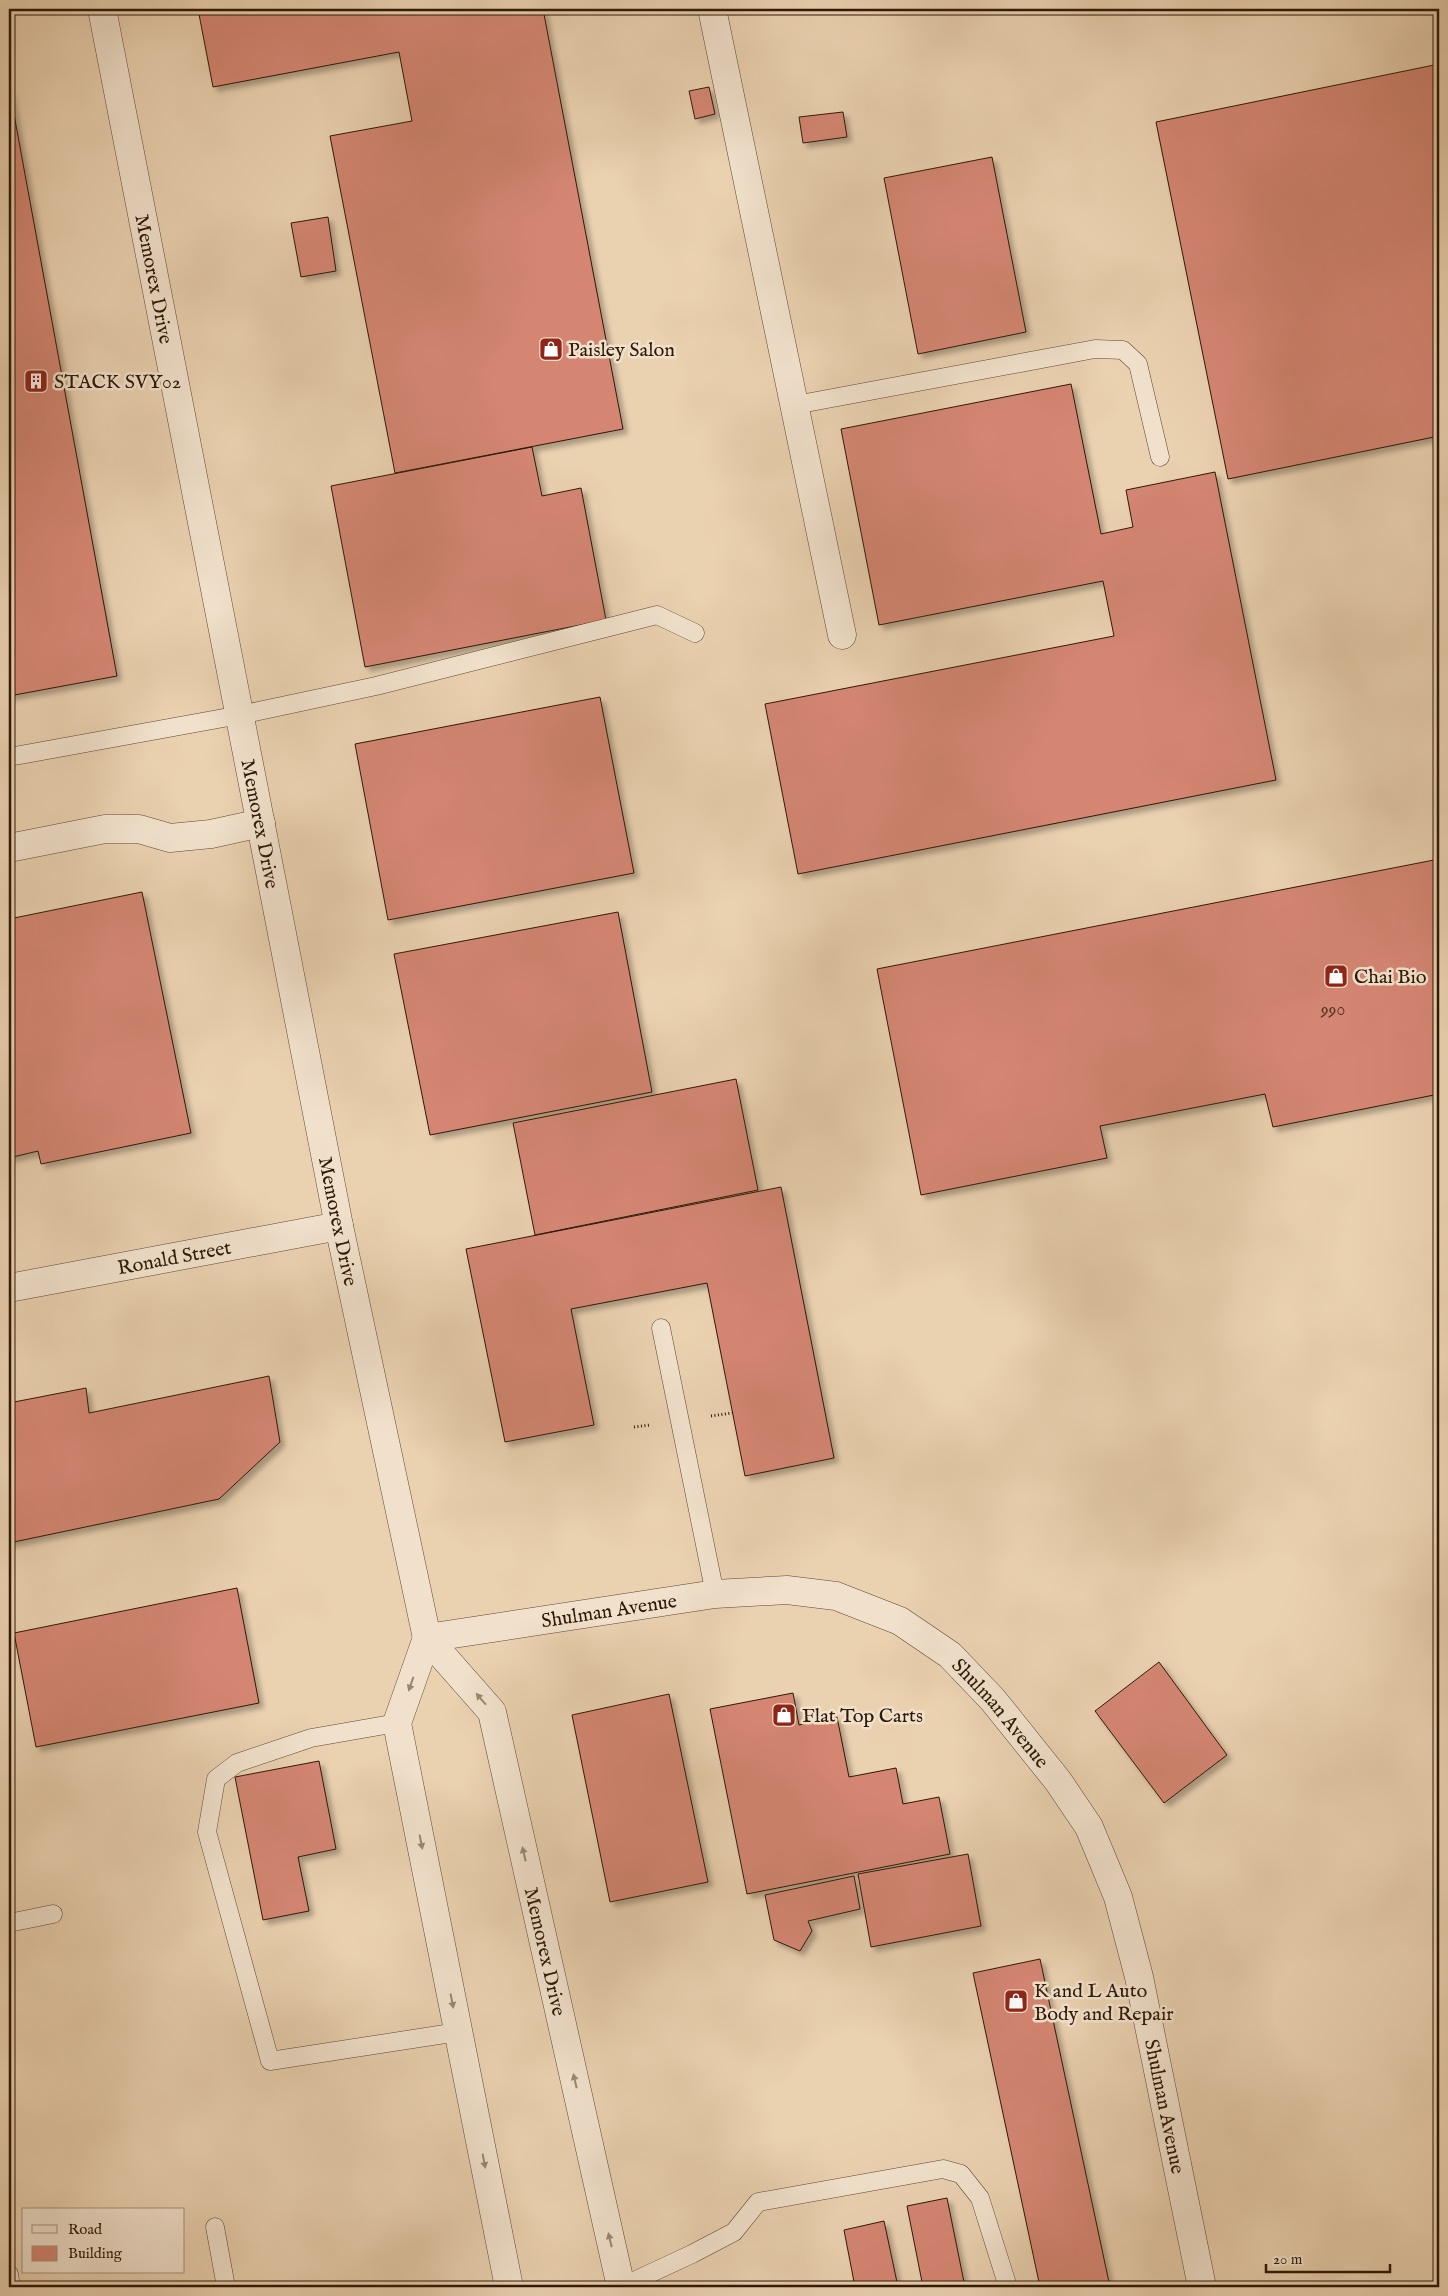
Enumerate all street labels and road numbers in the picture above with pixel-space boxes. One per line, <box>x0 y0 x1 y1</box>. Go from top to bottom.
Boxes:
street label: Memorex Drive <box>128 212 178 346</box>
street label: Memorex Drive <box>234 757 284 891</box>
street label: Memorex Drive <box>312 1155 362 1288</box>
street label: Ronald Street <box>115 1235 233 1281</box>
street label: Shulman Avenue <box>540 1589 679 1634</box>
street label: Shulman Avenue <box>946 1654 1054 1774</box>
street label: Memorex Drive <box>518 1885 571 2018</box>
street label: Shulman Avenue <box>1138 2037 1190 2176</box>

